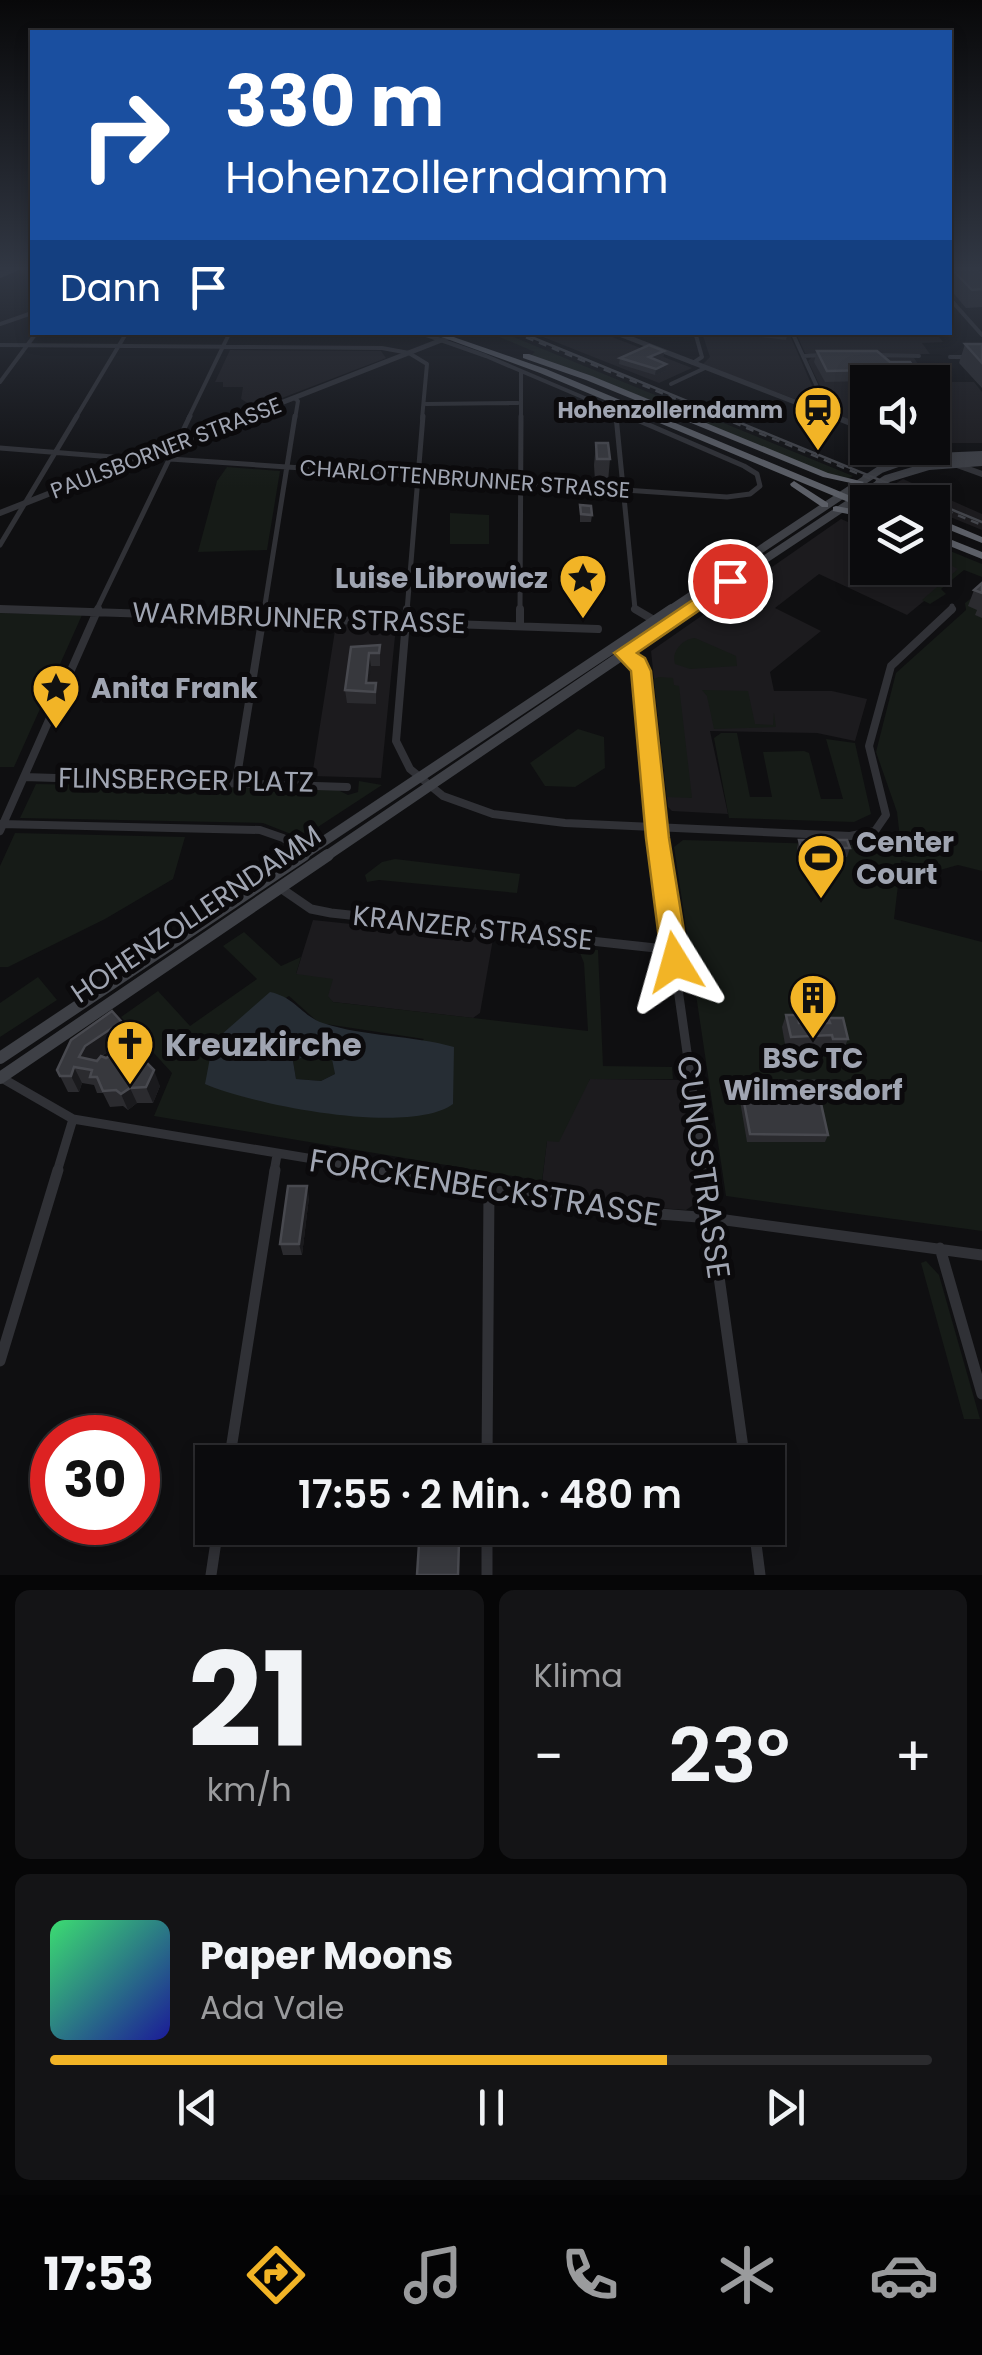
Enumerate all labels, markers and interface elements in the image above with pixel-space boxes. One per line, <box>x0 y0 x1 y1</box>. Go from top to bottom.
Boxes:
text: 330 m <box>225 52 444 151</box>
icon: right <box>60 70 190 200</box>
text: Hohenzollerndamm <box>225 146 669 209</box>
icon: arrive <box>181 260 236 315</box>
text: Dann <box>60 261 161 314</box>
map controls <box>850 365 950 585</box>
button: sound <box>850 365 950 465</box>
station icon: Hohenzollerndamm <box>792 384 844 452</box>
street label: PAULSBORNER STRASSE <box>46 390 286 506</box>
place label: Hohenzollerndamm <box>558 395 783 426</box>
street label: CHARLOTTENBRUNNER STRASSE <box>299 452 631 506</box>
button: layers <box>850 485 950 585</box>
pin <box>688 539 773 624</box>
place icon: Luise Librowicz <box>557 552 609 620</box>
icon: arrive <box>703 554 758 609</box>
place label: Luise Librowicz <box>335 559 548 598</box>
street label: WARMBRUNNER STRASSE <box>132 593 466 643</box>
place icon: Anita Frank <box>30 662 82 730</box>
place label: Anita Frank <box>91 669 258 708</box>
street label: FLINSBERGER PLATZ <box>58 758 314 802</box>
street label: HOHENZOLLERNDAMM <box>63 816 329 1012</box>
place label: Center Court <box>856 823 954 894</box>
sports icon: Center Court <box>795 832 847 900</box>
street label: KRANZER STRASSE <box>351 896 595 960</box>
position arrow <box>623 910 727 1014</box>
building icon: BSC TC Wilmersdorf <box>787 972 839 1040</box>
church icon: Kreuzkirche <box>104 1018 156 1086</box>
place label: Kreuzkirche <box>165 1022 362 1067</box>
place label: BSC TC Wilmersdorf <box>723 1039 903 1110</box>
street label: CUNOSTRASSE <box>666 1052 742 1282</box>
street label: FORCKENBECKSTRASSE <box>306 1137 664 1237</box>
speed limit sign: 30 <box>30 1415 160 1545</box>
text: 17:55 · 2 Min. · 480 m <box>298 1468 682 1521</box>
text: 21 <box>188 1609 311 1792</box>
text: Klima <box>534 1653 623 1698</box>
text: 23° <box>668 1703 790 1808</box>
text: − <box>534 1718 564 1795</box>
text: + <box>894 1718 932 1795</box>
text: km/h <box>207 1767 292 1812</box>
text: Paper Moons <box>200 1929 453 1982</box>
text: Ada Vale <box>200 1985 344 2030</box>
icon: previous <box>170 2080 225 2135</box>
icon: pause <box>464 2080 519 2135</box>
icon: next <box>758 2080 813 2135</box>
icon: directions <box>241 2240 311 2310</box>
icon: music <box>398 2240 468 2310</box>
icon: phone <box>555 2240 625 2310</box>
icon: climate <box>712 2240 782 2310</box>
icon: car <box>869 2240 939 2310</box>
text: 17:53 <box>43 2243 154 2306</box>

